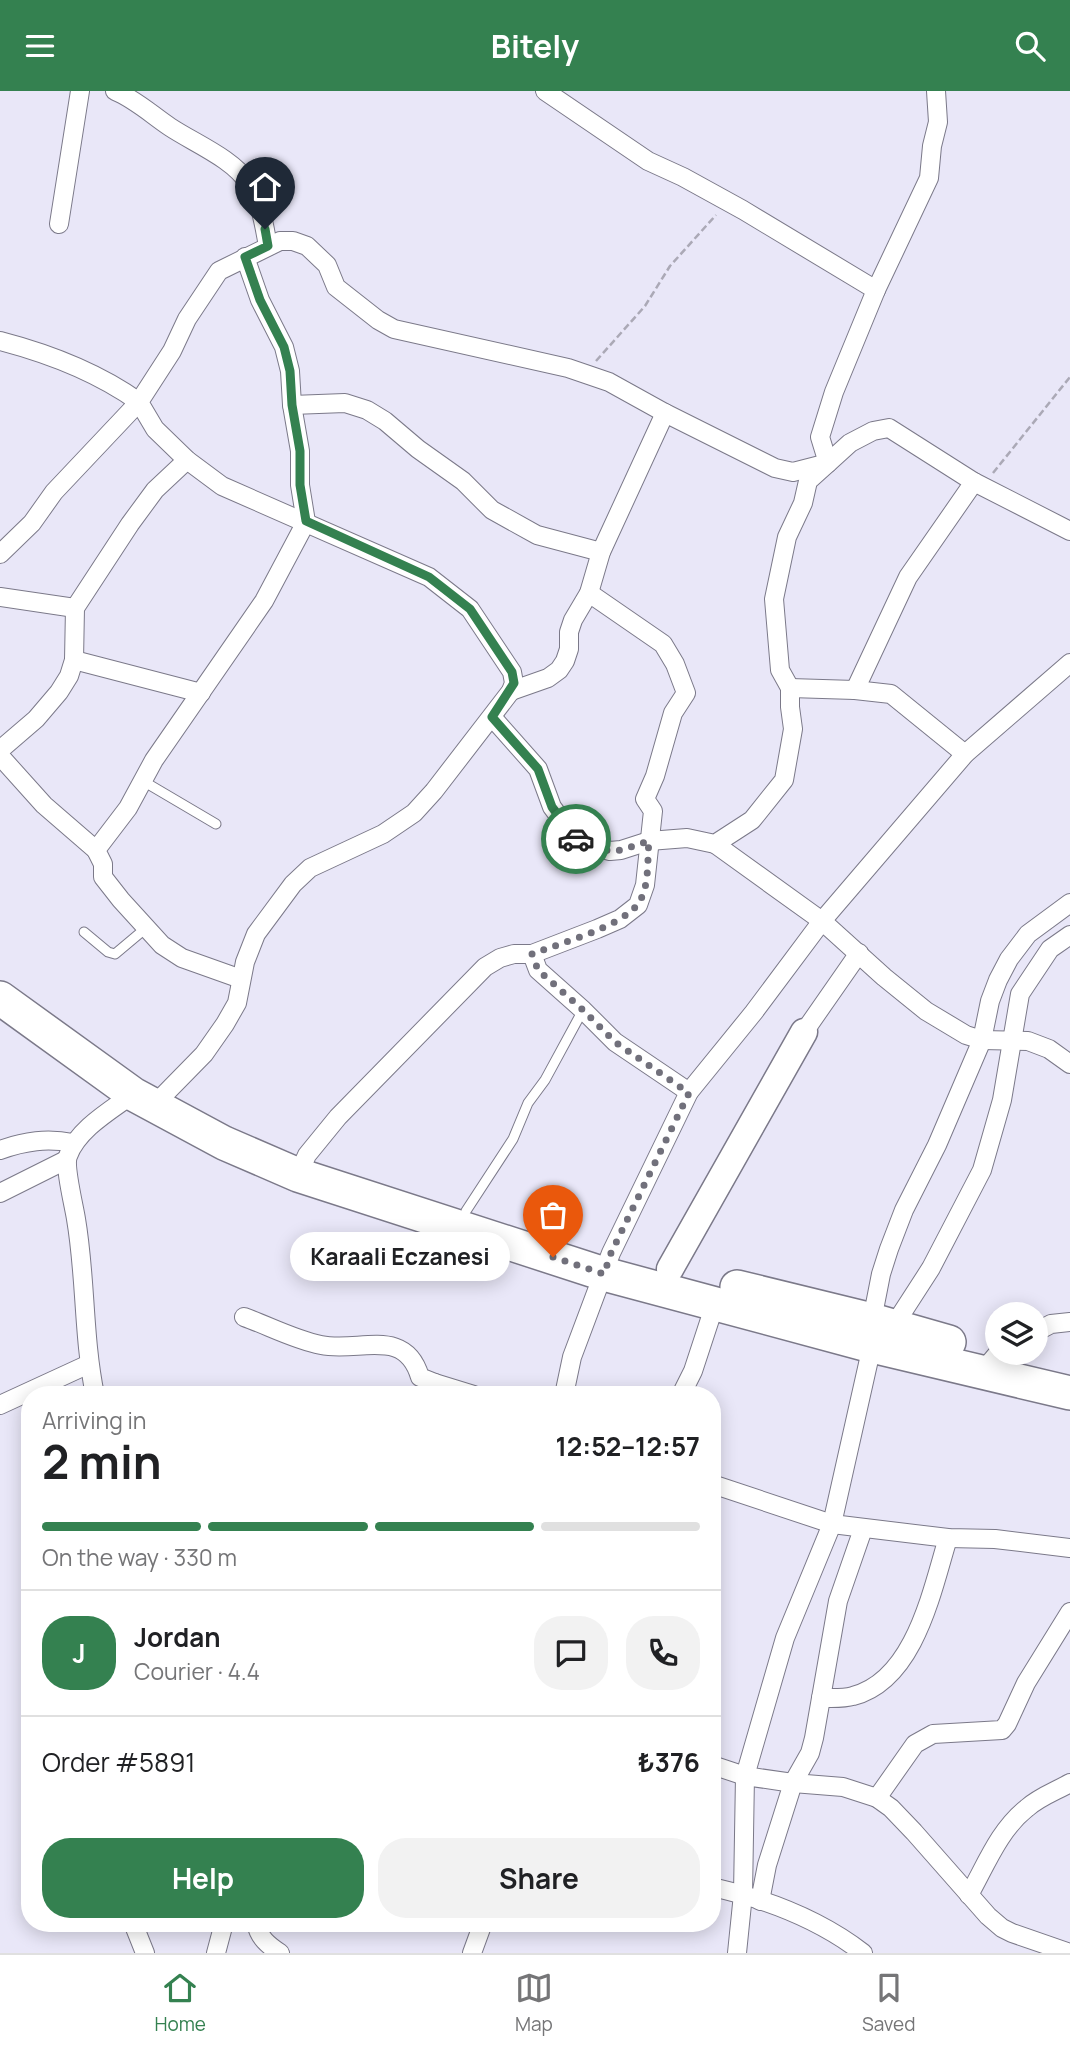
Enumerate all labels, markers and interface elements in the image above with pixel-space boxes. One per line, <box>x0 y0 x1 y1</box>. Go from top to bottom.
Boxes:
text: Bitely <box>491 24 579 68</box>
icon: menu <box>21 27 59 65</box>
icon: search <box>1011 27 1049 65</box>
pin <box>235 157 295 229</box>
icon: home <box>246 168 284 206</box>
courier <box>541 804 611 874</box>
icon: car <box>557 820 595 858</box>
pin <box>523 1185 583 1257</box>
icon: bag <box>534 1196 572 1234</box>
callout: Karaali Eczanesi <box>290 1233 511 1281</box>
text: Karaali Eczanesi <box>310 1240 490 1272</box>
map controls <box>985 1302 1048 1365</box>
button: layers <box>985 1302 1048 1365</box>
text: Arriving in <box>42 1404 147 1436</box>
text: 12:52–12:57 <box>555 1428 700 1464</box>
text: 2 min <box>42 1430 162 1493</box>
text: On the way · 330 m <box>42 1541 237 1573</box>
button: chat <box>534 1616 608 1690</box>
button: phone <box>626 1616 700 1690</box>
text: Jordan <box>134 1619 220 1655</box>
text: J <box>72 1635 86 1671</box>
text: Courier · 4.4 <box>134 1655 260 1687</box>
text: Order #5891 <box>42 1744 195 1780</box>
text: ₺376 <box>638 1744 700 1780</box>
button: Help <box>42 1838 364 1918</box>
button: Share <box>378 1838 700 1918</box>
tab: Home <box>155 1969 206 2037</box>
tab: Map <box>515 1969 553 2037</box>
tab: Saved <box>862 1969 915 2037</box>

